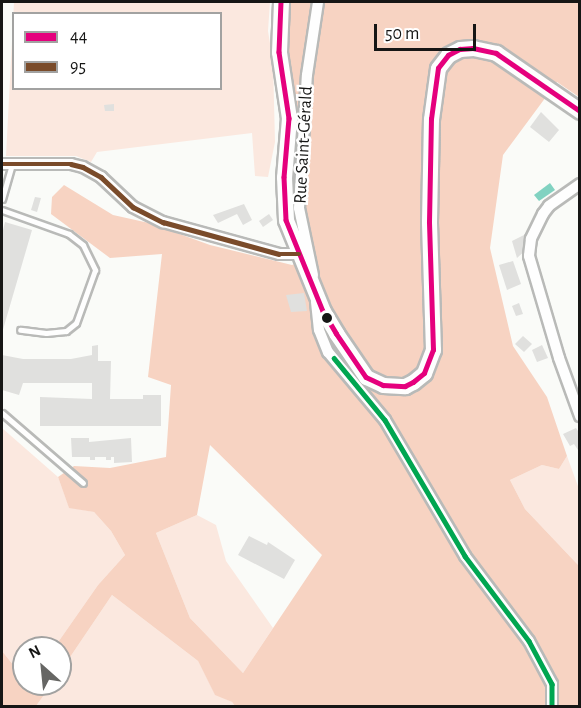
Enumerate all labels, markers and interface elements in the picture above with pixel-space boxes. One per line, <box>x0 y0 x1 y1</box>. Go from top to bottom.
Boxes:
legend <box>12 12 222 90</box>
scale bar <box>377 12 479 50</box>
text: 50 m <box>385 25 419 43</box>
text: 44 <box>70 28 87 46</box>
text: 95 <box>70 58 86 76</box>
street label: Rue Saint-Gérald <box>290 86 318 204</box>
unlabelled marker <box>321 312 333 324</box>
north arrow <box>12 636 72 696</box>
text: N <box>26 642 43 661</box>

